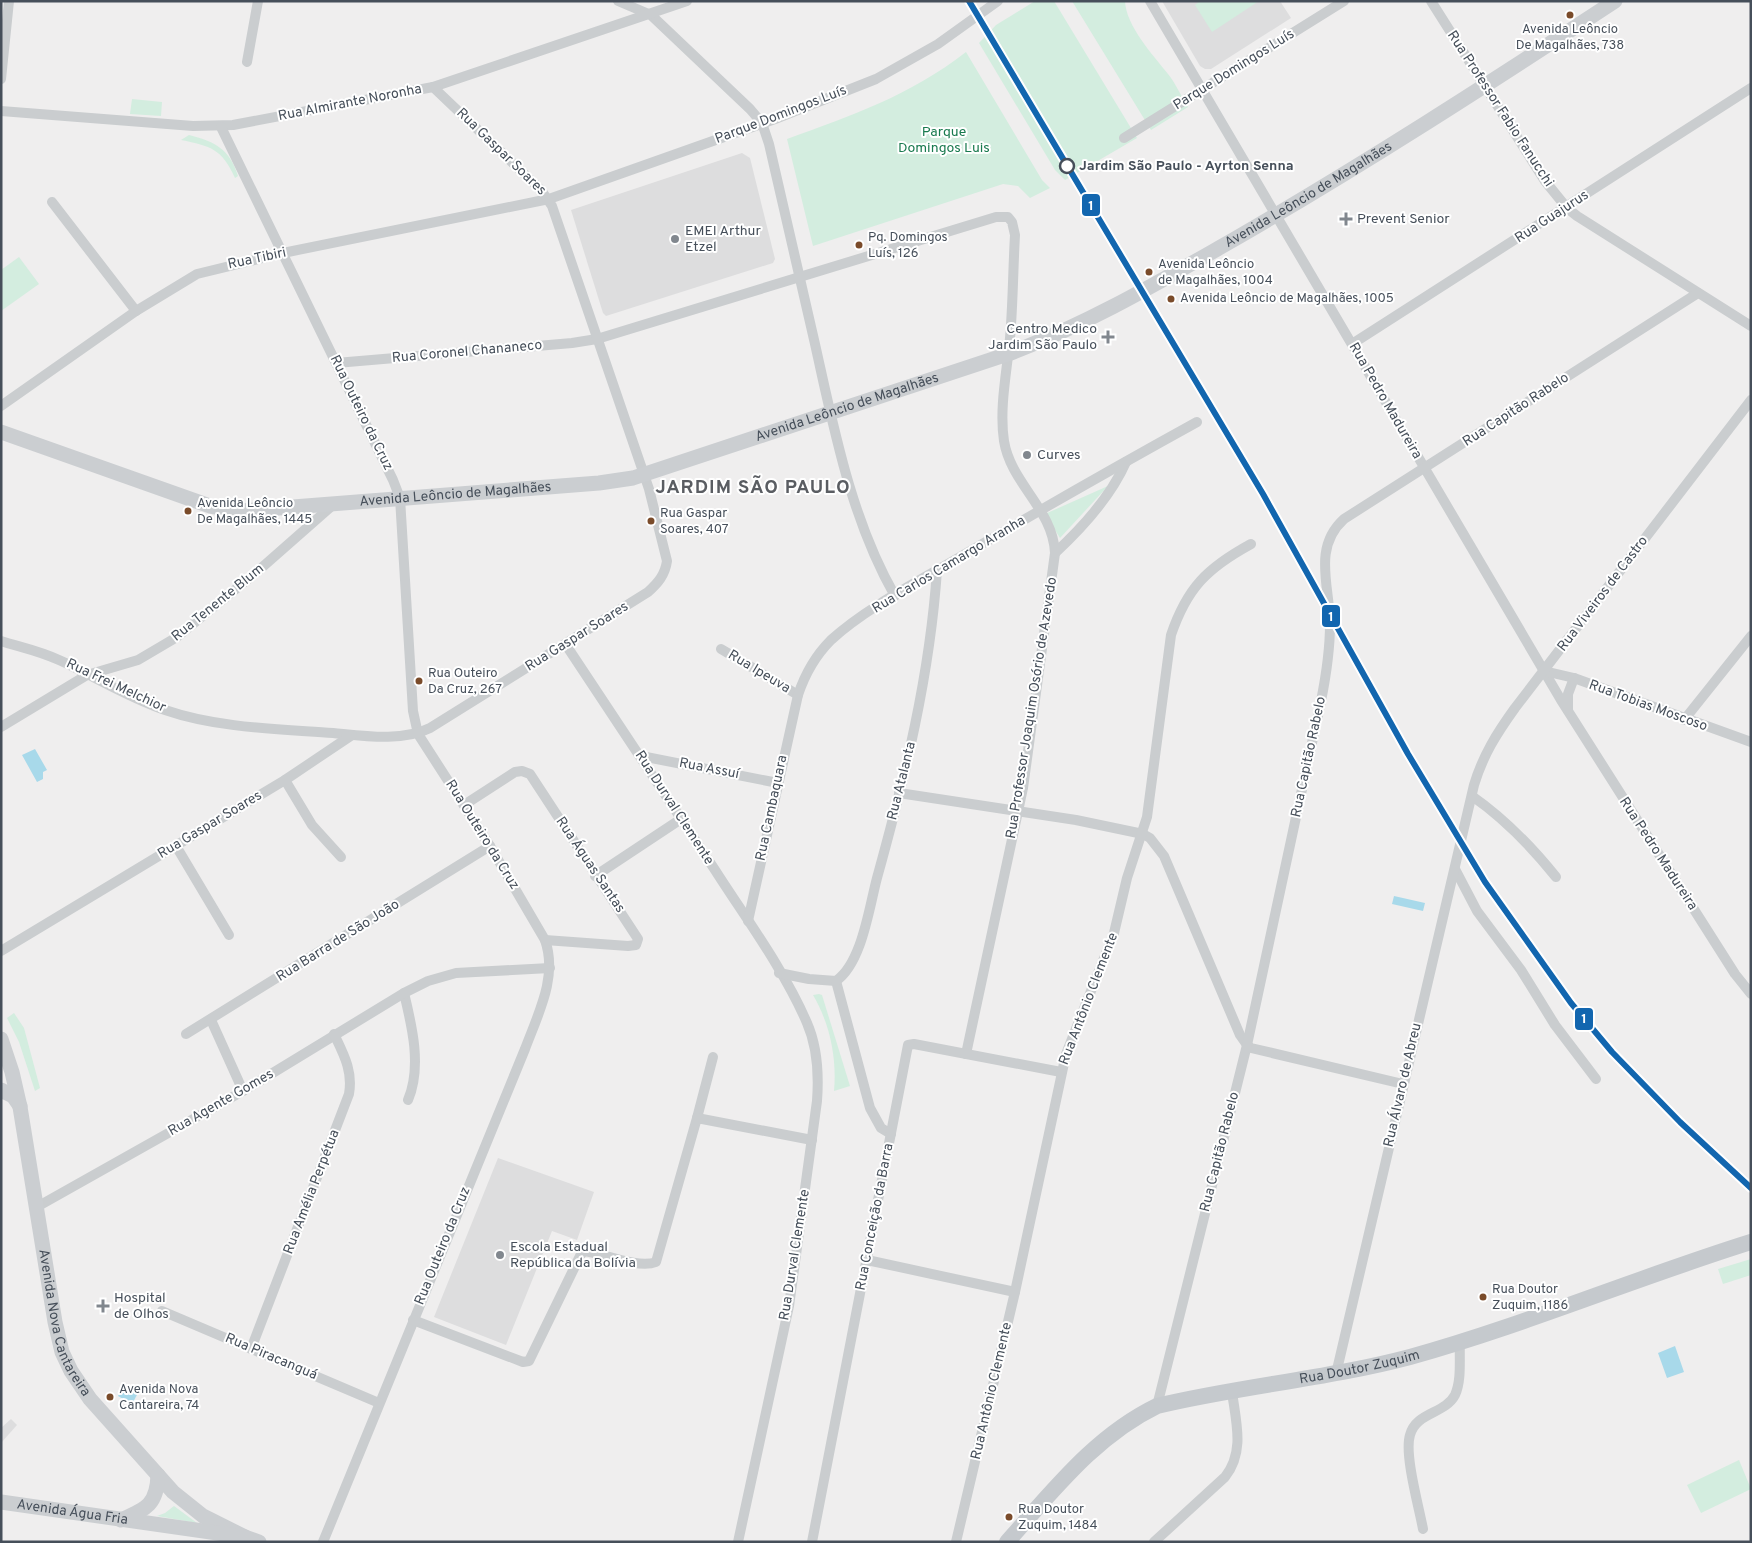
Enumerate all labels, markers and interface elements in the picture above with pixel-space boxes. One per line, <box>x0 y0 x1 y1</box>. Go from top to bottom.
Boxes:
marker: Avenida Leôncio De Magalhães, 738 <box>1565 10 1575 20</box>
place label: Avenida Leôncio De Magalhães, 738 <box>1516 22 1624 54</box>
street label: Parque Domingos Luís <box>1170 26 1298 114</box>
street label: Rua Professor Fabio Fanucchi <box>1443 28 1557 190</box>
street label: Rua Almirante Noronha <box>277 81 423 125</box>
street label: Parque Domingos Luís <box>713 82 849 148</box>
street label: Rua Gaspar Soares <box>452 105 550 199</box>
park label: Parque Domingos Luis <box>898 124 990 157</box>
street label: Avenida Leôncio de Magalhães <box>1222 138 1395 251</box>
marker: Jardim São Paulo - Ayrton Senna <box>1059 158 1075 174</box>
place label: Jardim São Paulo - Ayrton Senna <box>1079 158 1294 175</box>
street label: Rua Guajurus <box>1512 187 1592 247</box>
line badge: 1 <box>1081 193 1101 217</box>
text: 1 <box>1088 198 1094 215</box>
place label: Prevent Senior <box>1357 211 1450 228</box>
marker: Prevent Senior <box>1339 212 1353 226</box>
place label: EMEI Arthur Etzel <box>685 223 762 256</box>
place label: Pq. Domingos Luís, 126 <box>868 230 948 262</box>
marker: EMEI Arthur Etzel <box>669 233 681 245</box>
marker: Pq. Domingos Luís, 126 <box>854 240 864 250</box>
street label: Rua Tibiri <box>226 245 288 273</box>
place label: Avenida Leôncio de Magalhães, 1004 <box>1158 257 1273 289</box>
marker: Avenida Leôncio de Magalhães, 1004 <box>1144 267 1154 277</box>
place label: Avenida Leôncio de Magalhães, 1005 <box>1180 291 1394 307</box>
marker: Avenida Leôncio de Magalhães, 1005 <box>1166 294 1176 304</box>
place label: Centro Medico Jardim São Paulo <box>988 321 1097 354</box>
marker: Centro Medico Jardim São Paulo <box>1101 330 1115 344</box>
street label: Rua Coronel Chananeco <box>391 337 543 367</box>
street label: Rua Pedro Madureira <box>1345 340 1425 462</box>
street label: Rua Outeiro da Cruz <box>326 353 396 473</box>
street label: Avenida Leôncio de Magalhães <box>753 369 941 445</box>
street label: Rua Capitão Rabelo <box>1460 369 1572 451</box>
place label: Curves <box>1037 447 1081 464</box>
marker: Curves <box>1021 449 1033 461</box>
district label: JARDIM SÃO PAULO <box>655 475 851 500</box>
street label: Avenida Leôncio de Magalhães <box>359 478 552 510</box>
place label: Avenida Leôncio De Magalhães, 1445 <box>197 496 312 528</box>
marker: Avenida Leôncio De Magalhães, 1445 <box>183 506 193 516</box>
place label: Rua Gaspar Soares, 407 <box>660 506 729 538</box>
street label: Rua Carlos Camargo Aranha <box>869 512 1029 618</box>
marker: Rua Gaspar Soares, 407 <box>646 516 656 526</box>
street label: Rua Viveiros de Castro <box>1554 533 1652 655</box>
street label: Rua Tenente Blum <box>168 561 268 645</box>
street label: Rua Professor Joaquim Osório de Azevedo <box>1003 576 1061 840</box>
street label: Rua Gaspar Soares <box>522 598 632 676</box>
line badge: 1 <box>1321 604 1341 628</box>
text: 1 <box>1328 609 1334 626</box>
street label: Rua Ipeuva <box>725 647 793 697</box>
street label: Rua Frei Melchior <box>63 655 169 717</box>
place label: Rua Outeiro Da Cruz, 267 <box>428 666 502 698</box>
marker: Rua Outeiro Da Cruz, 267 <box>414 676 424 686</box>
street label: Rua Tobias Moscoso <box>1586 677 1710 735</box>
street label: Rua Capitão Rabelo <box>1288 695 1330 819</box>
street label: Rua Atalanta <box>884 740 920 822</box>
street label: Rua Durval Clemente <box>631 748 717 868</box>
street label: Rua Cambaquara <box>752 754 792 862</box>
street label: Rua Assuí <box>677 755 742 783</box>
street label: Rua Outeiro da Cruz <box>441 777 523 893</box>
street label: Rua Gaspar Soares <box>155 787 265 863</box>
street label: Rua Pedro Madureira <box>1615 794 1701 914</box>
street label: Rua Águas Santas <box>552 813 629 916</box>
street label: Rua Barra de São João <box>273 896 403 986</box>
street label: Rua Antônio Clemente <box>1056 930 1122 1068</box>
line badge: 1 <box>1574 1007 1594 1031</box>
text: 1 <box>1581 1011 1587 1028</box>
street label: Rua Álvaro de Abreu <box>1379 1021 1426 1149</box>
street label: Rua Agente Gomes <box>165 1066 277 1140</box>
street label: Rua Capitão Rabelo <box>1197 1090 1243 1214</box>
street label: Rua Amélia Perpétua <box>280 1127 344 1257</box>
street label: Rua Conceição da Barra <box>852 1142 898 1292</box>
street label: Rua Outeiro da Cruz <box>411 1184 475 1308</box>
street label: Rua Durval Clemente <box>776 1188 814 1322</box>
place label: Escola Estadual República da Bolívia <box>510 1239 636 1272</box>
street label: Avenida Nova Cantareira <box>35 1248 94 1400</box>
marker: Escola Estadual República da Bolívia <box>494 1249 506 1261</box>
place label: Rua Doutor Zuquim, 1186 <box>1492 1282 1568 1314</box>
place label: Hospital de Olhos <box>114 1290 169 1323</box>
marker: Rua Doutor Zuquim, 1186 <box>1478 1292 1488 1302</box>
marker: Hospital de Olhos <box>96 1299 110 1313</box>
street label: Rua Antônio Clemente <box>968 1321 1016 1461</box>
street label: Rua Piracanguá <box>222 1330 320 1384</box>
street label: Rua Doutor Zuquim <box>1298 1346 1422 1388</box>
place label: Avenida Nova Cantareira, 74 <box>119 1382 199 1414</box>
marker: Avenida Nova Cantareira, 74 <box>105 1392 115 1402</box>
street label: Avenida Água Fria <box>16 1496 129 1529</box>
place label: Rua Doutor Zuquim, 1484 <box>1018 1502 1098 1534</box>
marker: Rua Doutor Zuquim, 1484 <box>1004 1512 1014 1522</box>

